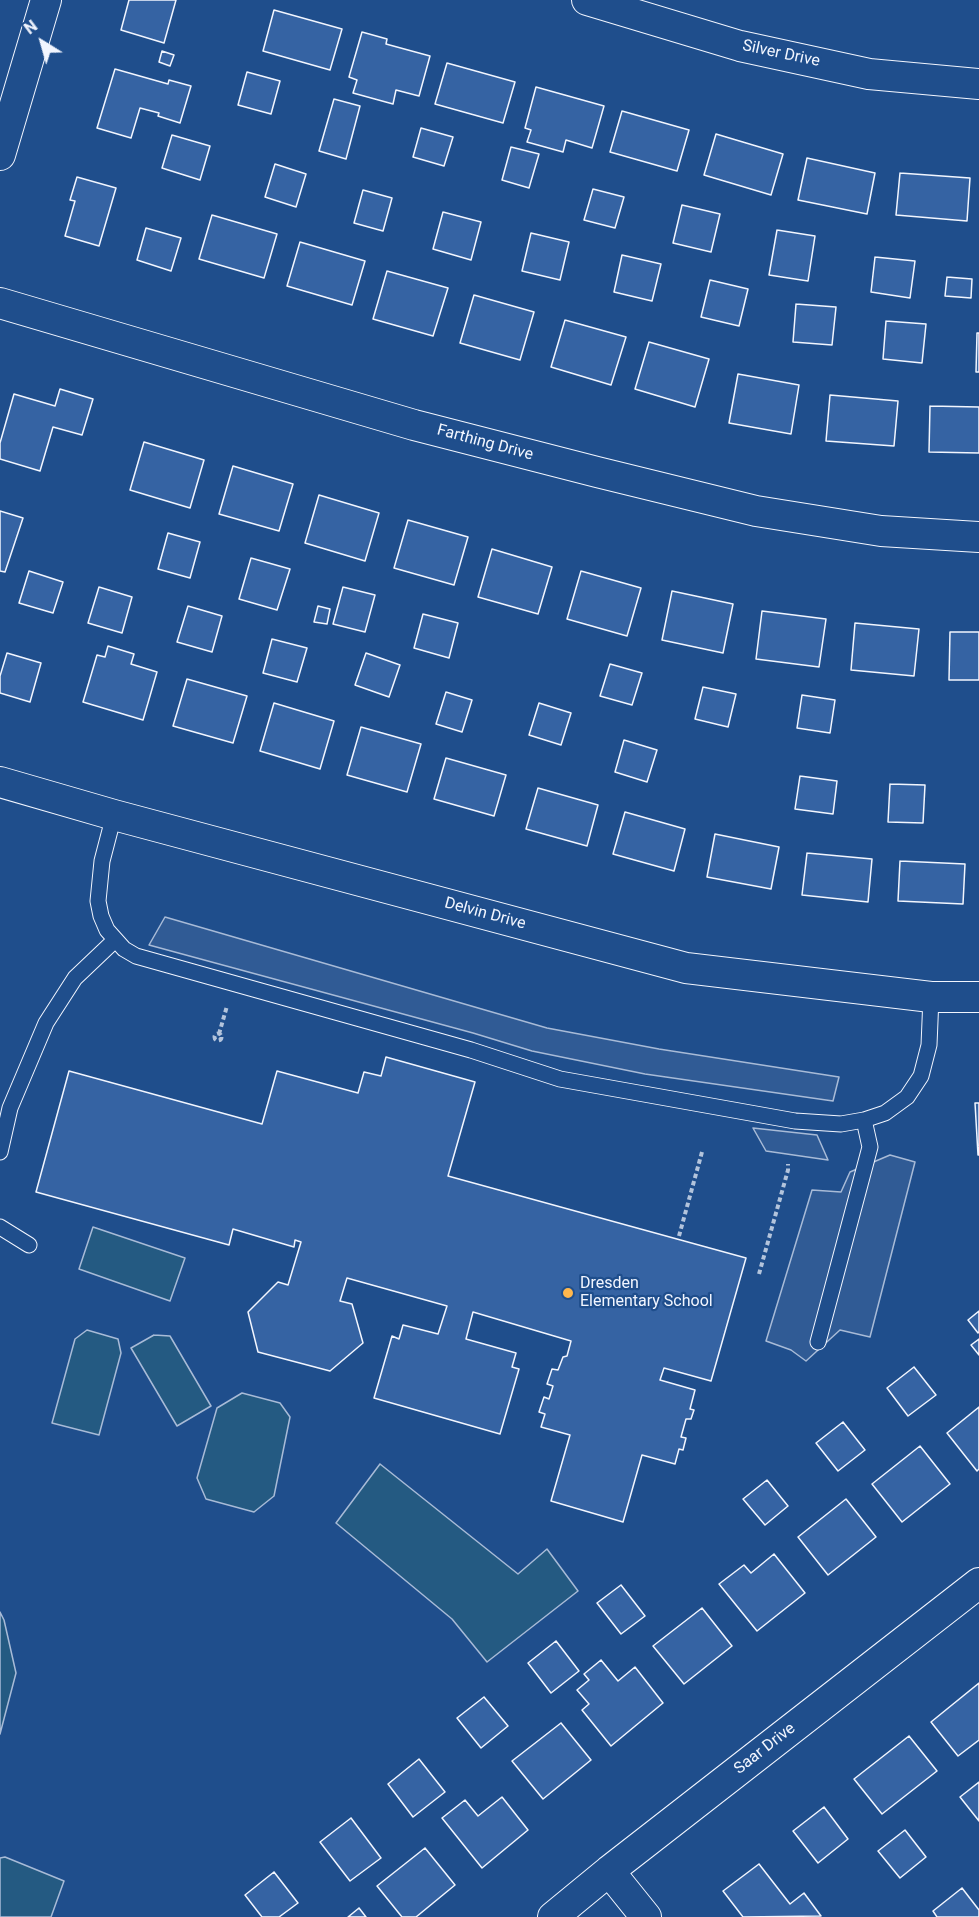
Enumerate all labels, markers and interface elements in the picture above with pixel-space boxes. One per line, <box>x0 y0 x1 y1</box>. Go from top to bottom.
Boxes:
north arrow <box>12 12 72 72</box>
text: N <box>21 16 41 38</box>
street label: Silver Drive <box>740 36 822 72</box>
street label: Farthing Drive <box>435 421 535 465</box>
street label: Delvin Drive <box>442 894 528 934</box>
place label: Dresden Elementary School <box>580 1274 713 1312</box>
marker: Dresden Elementary School <box>561 1286 575 1300</box>
street label: Saar Drive <box>731 1719 799 1779</box>

